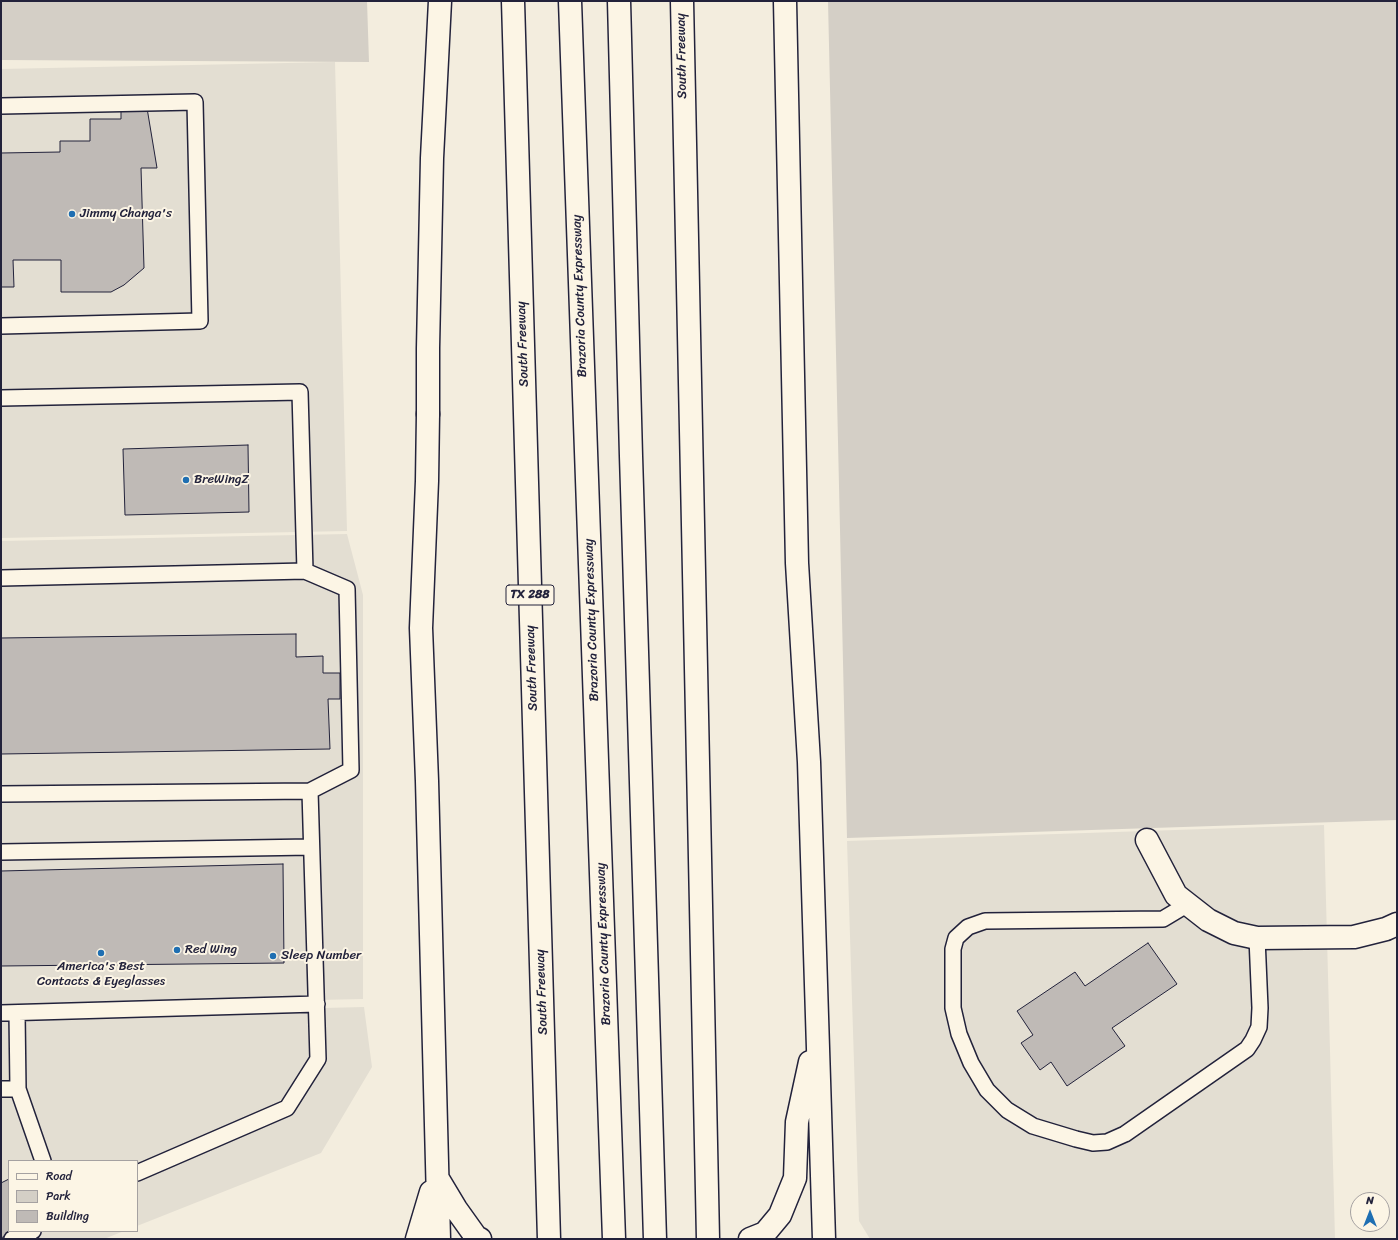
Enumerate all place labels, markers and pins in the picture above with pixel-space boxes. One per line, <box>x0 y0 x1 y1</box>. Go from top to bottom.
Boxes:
place label: Jimmy Changa's <box>80 206 172 222</box>
marker: Jimmy Changa's <box>67 209 77 219</box>
place label: BreWingZ <box>194 472 249 488</box>
marker: BreWingZ <box>181 475 191 485</box>
place label: Red Wing <box>185 942 237 958</box>
marker: Red Wing <box>172 945 182 955</box>
marker: America's Best Contacts & Eyeglasses <box>96 948 106 958</box>
place label: Sleep Number <box>281 948 361 964</box>
marker: Sleep Number <box>268 951 278 961</box>
place label: America's Best Contacts & Eyeglasses <box>37 959 165 990</box>

